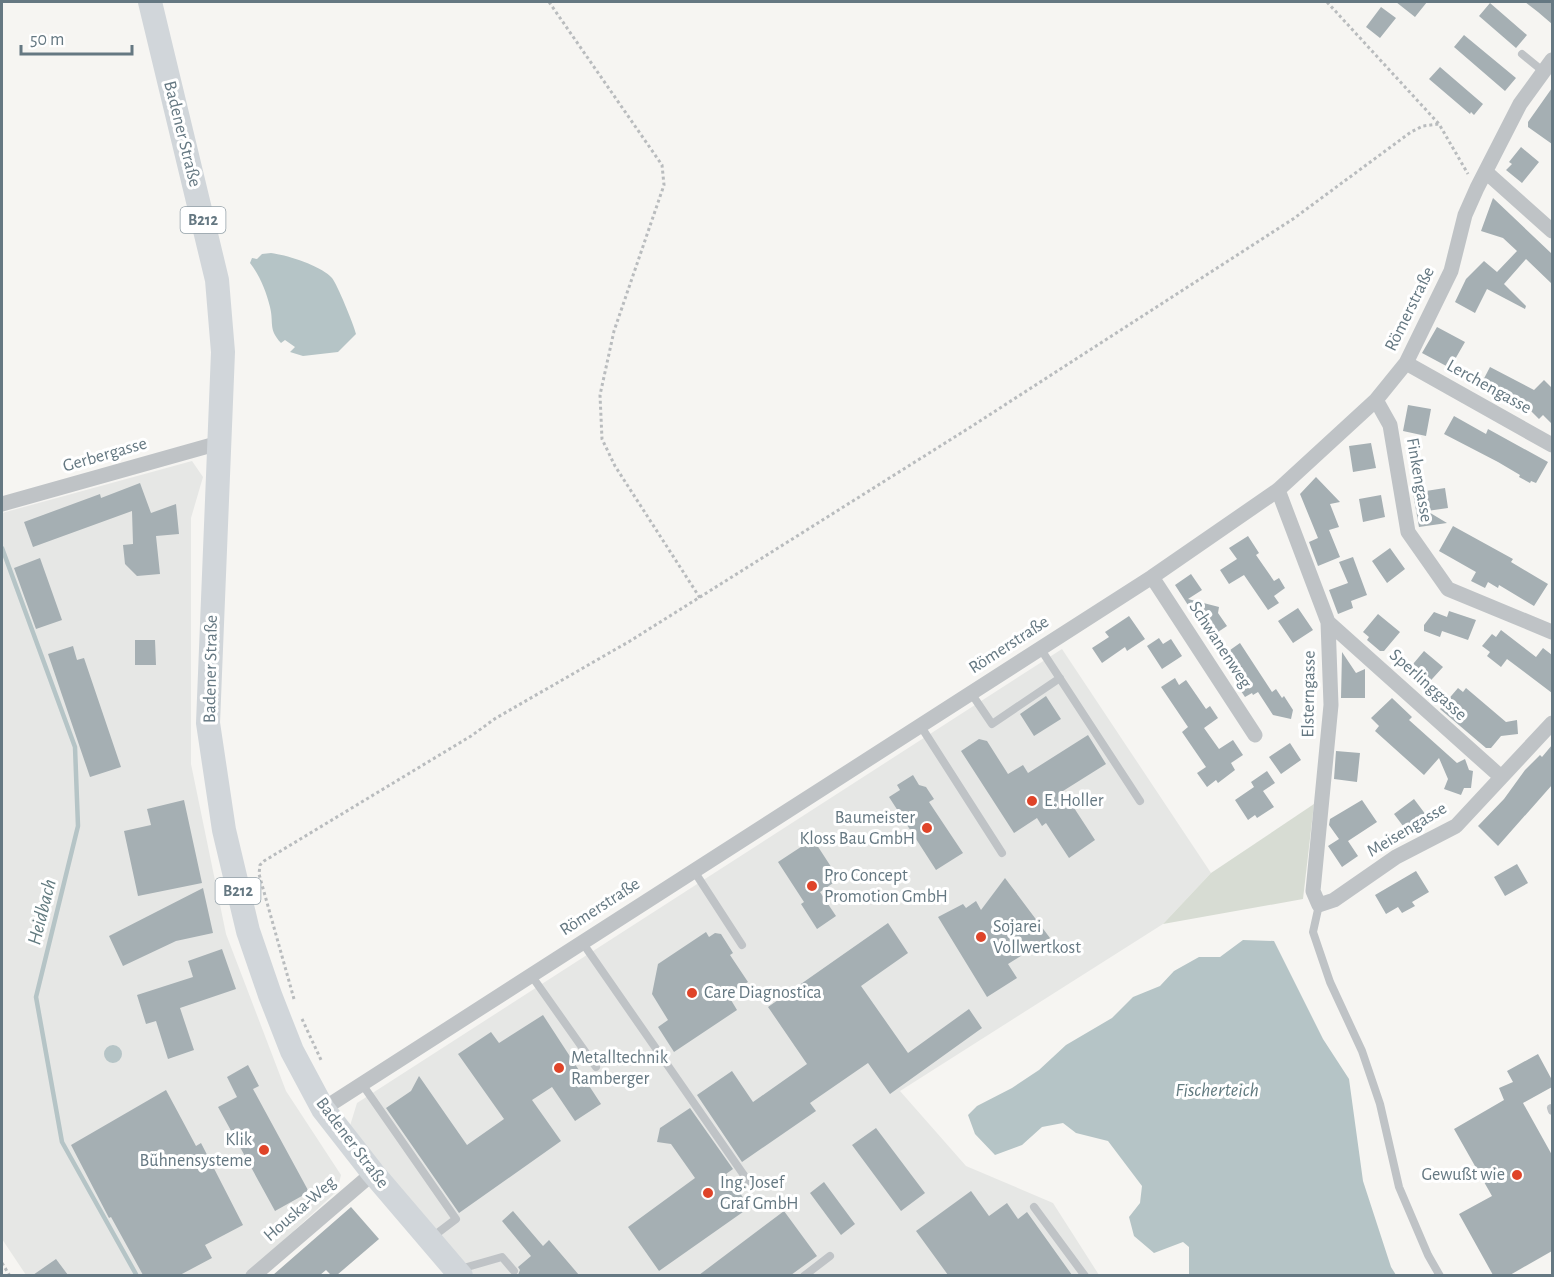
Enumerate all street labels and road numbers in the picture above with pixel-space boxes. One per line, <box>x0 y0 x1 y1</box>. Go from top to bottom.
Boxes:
street label: Badener Straße <box>160 79 204 189</box>
road number: B212 <box>180 207 226 233</box>
street label: Römerstraße <box>1382 264 1438 354</box>
street label: Lerchengasse <box>1444 356 1534 418</box>
street label: Gerbergasse <box>61 434 149 476</box>
street label: Finkengasse <box>1403 436 1435 524</box>
street label: Schwanenweg <box>1185 598 1255 692</box>
street label: Römerstraße <box>966 613 1052 677</box>
street label: Badener Straße <box>201 615 221 723</box>
street label: Sperlinggasse <box>1386 646 1470 724</box>
street label: Elsterngasse <box>1299 650 1319 738</box>
street label: Meisengasse <box>1364 799 1450 861</box>
street label: Römerstraße <box>557 875 643 939</box>
road number: B212 <box>216 878 260 904</box>
street label: Badener Straße <box>312 1094 392 1192</box>
street label: Houska-Weg <box>260 1173 340 1245</box>

